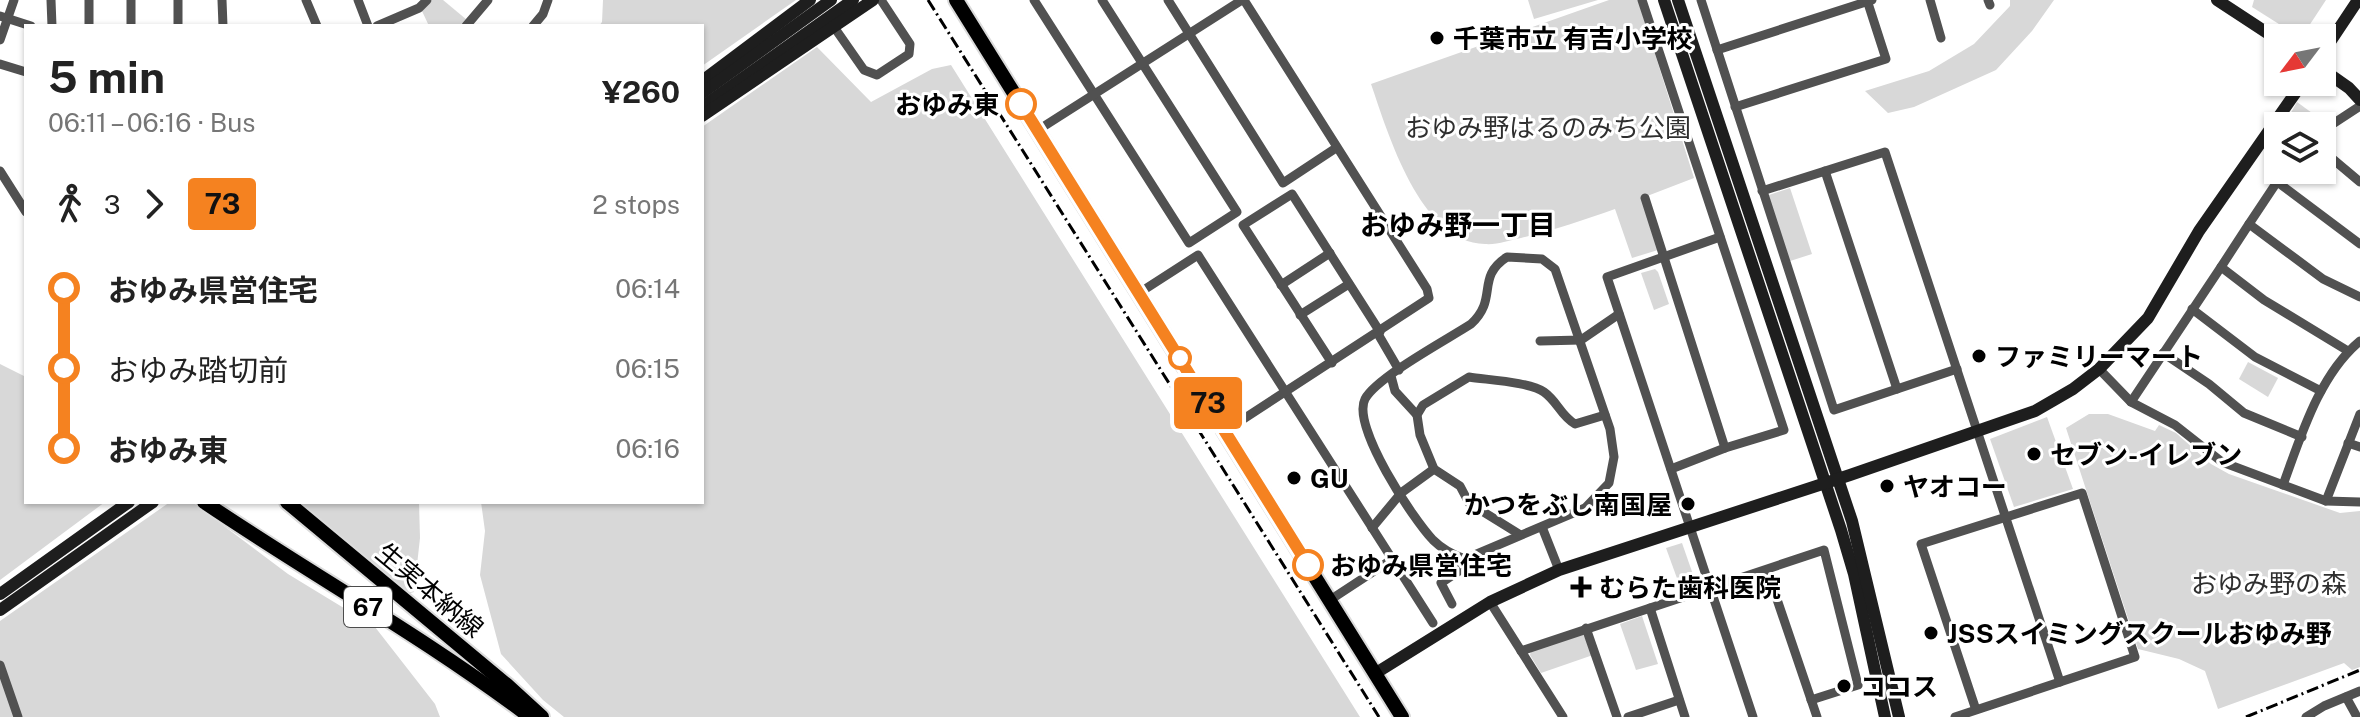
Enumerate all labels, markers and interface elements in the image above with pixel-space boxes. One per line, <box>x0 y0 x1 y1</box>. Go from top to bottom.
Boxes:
place label: 千葉市立 有吉小学校 <box>1453 23 1693 54</box>
north arrow <box>2264 24 2336 96</box>
map controls <box>2264 24 2336 184</box>
marker: 千葉市立 有吉小学校 <box>1428 29 1446 47</box>
text: 5 min <box>48 51 165 103</box>
text: ¥260 <box>602 74 680 110</box>
place label: おゆみ東 <box>895 89 999 120</box>
marker: おゆみ東 <box>1006 89 1036 119</box>
text: 06:11 – 06:16 · Bus <box>48 107 256 138</box>
park label: おゆみ野はるのみち公園 <box>1405 112 1691 143</box>
button: layers <box>2264 112 2336 184</box>
icon: walk <box>48 182 92 226</box>
icon: forward <box>132 182 176 226</box>
text: 73 <box>204 187 240 220</box>
text: 3 <box>104 189 120 220</box>
text: 2 stops <box>592 189 680 220</box>
district label: おゆみ野一丁目 <box>1360 208 1556 241</box>
text: おゆみ県営住宅 <box>108 272 318 308</box>
text: 06:14 <box>615 273 680 304</box>
place label: ファミリーマート <box>1995 341 2203 372</box>
unlabelled marker <box>1169 347 1191 369</box>
marker: ファミリーマート <box>1970 347 1988 365</box>
text: おゆみ踏切前 <box>108 352 288 388</box>
text: 06:15 <box>615 353 680 384</box>
line badge: 73 <box>1172 377 1244 429</box>
text: 73 <box>1190 386 1226 419</box>
text: おゆみ東 <box>108 432 228 468</box>
text: 06:16 <box>615 433 680 464</box>
place label: セブン-イレブン <box>2050 439 2242 470</box>
marker: セブン-イレブン <box>2025 445 2043 463</box>
place label: GU <box>1310 463 1349 494</box>
marker: GU <box>1285 469 1303 487</box>
place label: ヤオコー <box>1903 471 2007 502</box>
marker: ヤオコー <box>1878 477 1896 495</box>
place label: かつをぶし南国屋 <box>1464 489 1672 520</box>
marker: かつをぶし南国屋 <box>1679 495 1697 513</box>
street label: 生実本納線 <box>370 536 490 644</box>
marker: おゆみ県営住宅 <box>1293 550 1323 580</box>
place label: おゆみ県営住宅 <box>1330 550 1512 581</box>
park label: おゆみ野の森 <box>2191 568 2347 599</box>
place label: むらた歯科医院 <box>1599 572 1781 603</box>
marker: むらた歯科医院 <box>1570 576 1592 598</box>
road number: 67 <box>344 587 392 627</box>
place label: JSSスイミングスクールおゆみ野 <box>1947 618 2332 649</box>
marker: JSSスイミングスクールおゆみ野 <box>1922 624 1940 642</box>
place label: ココス <box>1860 671 1938 702</box>
marker: ココス <box>1835 677 1853 695</box>

